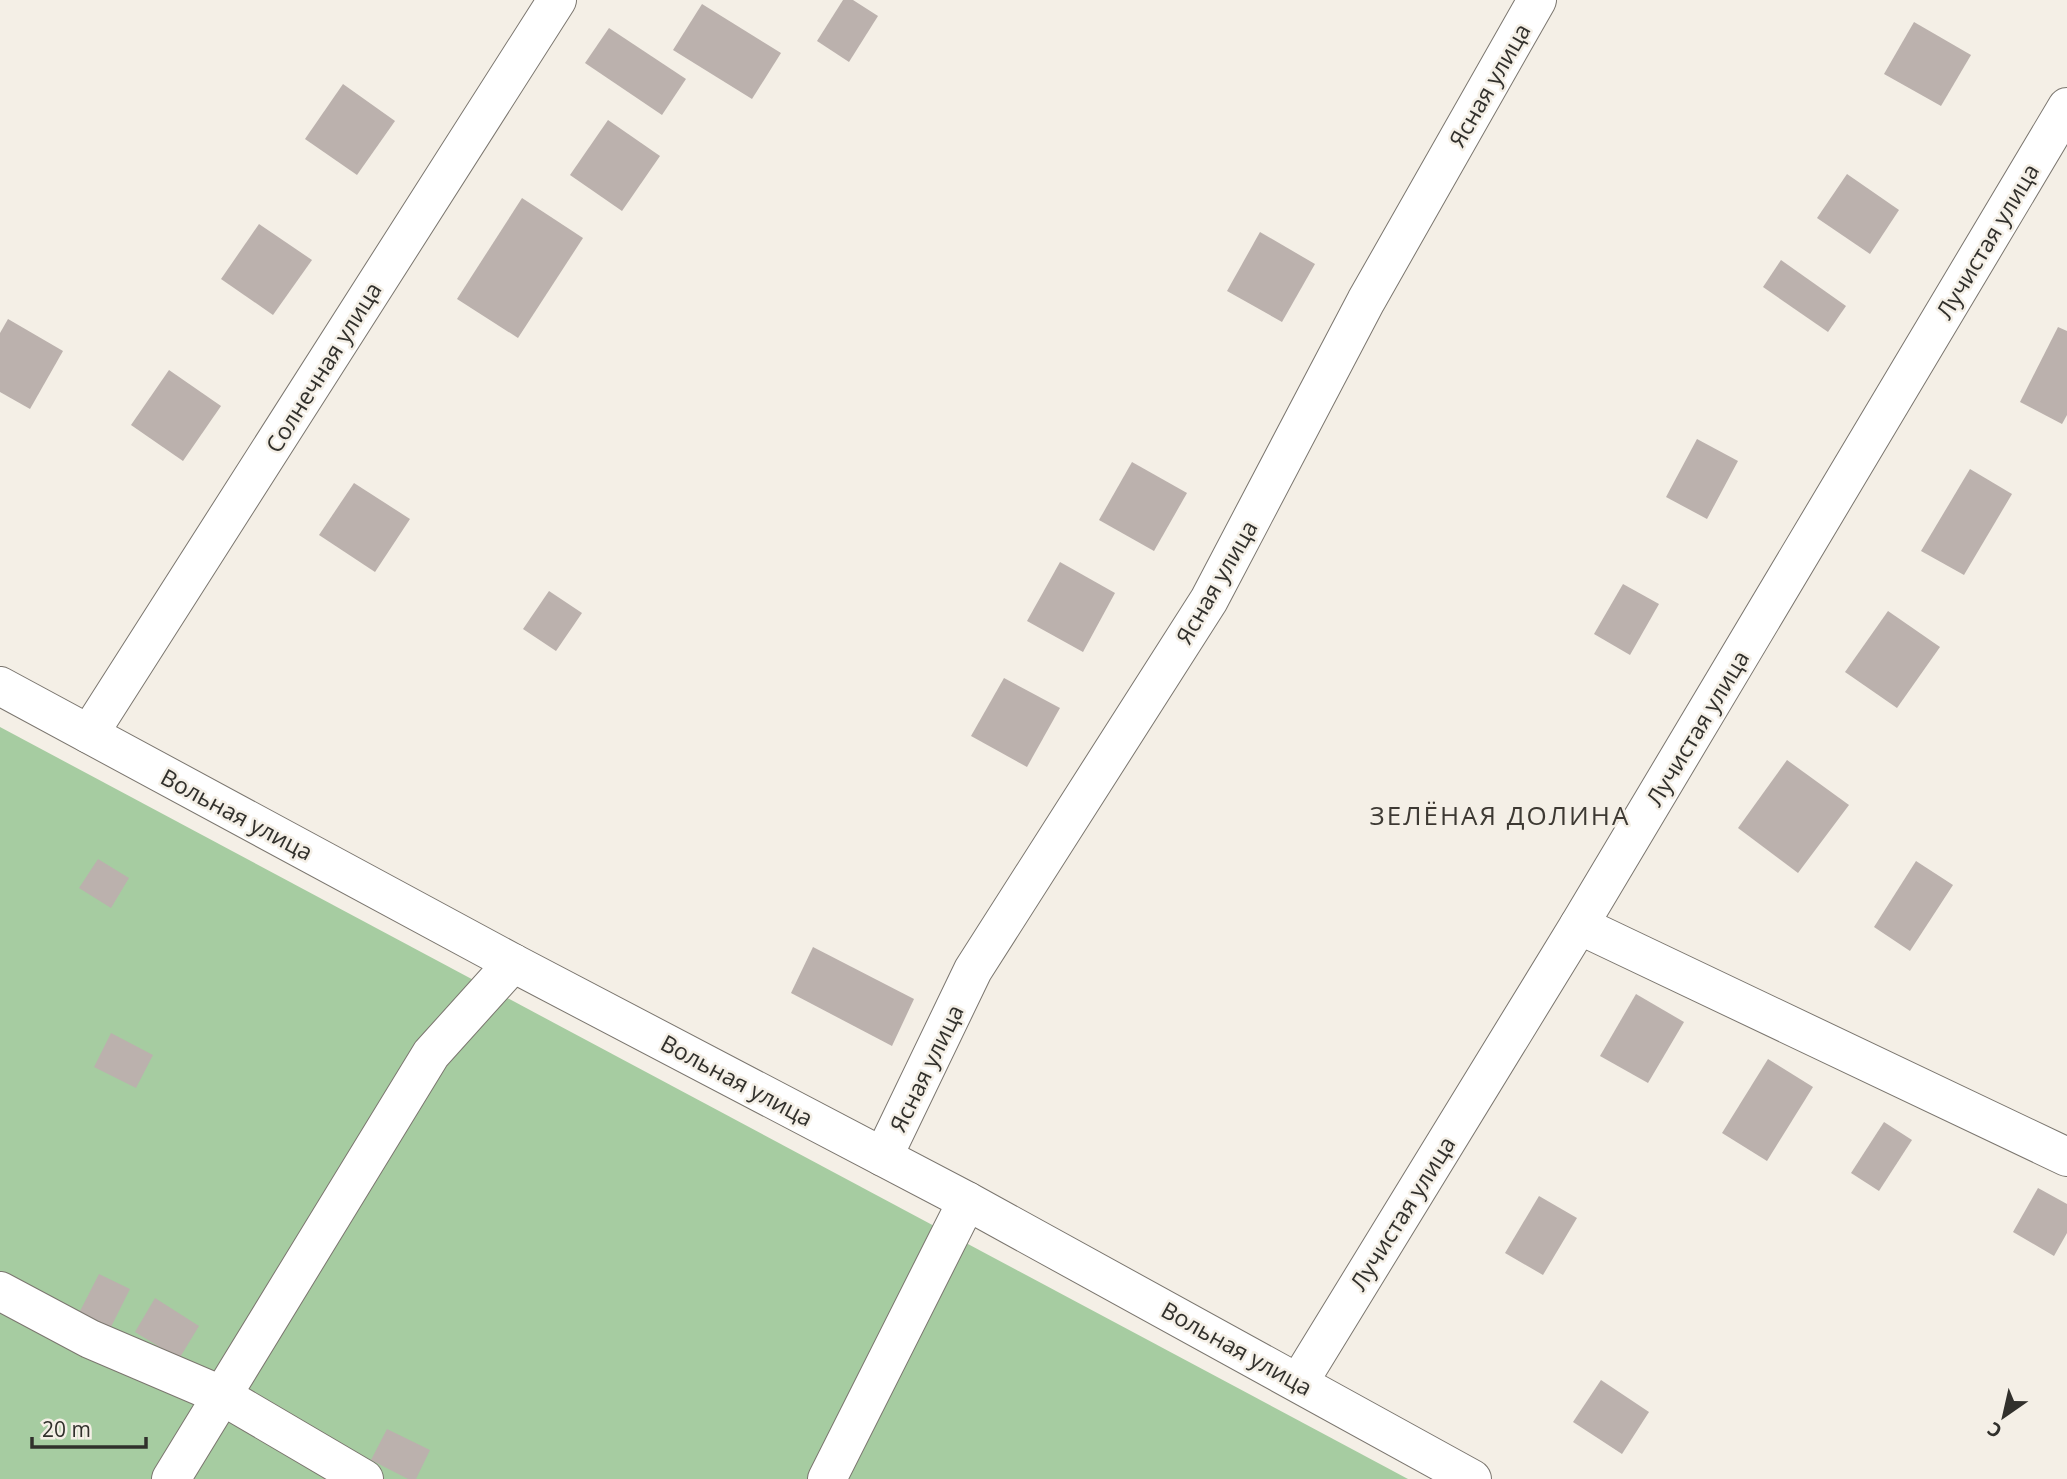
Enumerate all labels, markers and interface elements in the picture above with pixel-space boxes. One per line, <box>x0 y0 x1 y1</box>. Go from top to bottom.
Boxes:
street label: Ясная улица <box>1441 17 1537 153</box>
street label: Лучистая улица <box>1928 157 2046 325</box>
street label: Солнечная улица <box>258 276 388 458</box>
street label: Ясная улица <box>1168 514 1264 650</box>
street label: Лучистая улица <box>1638 644 1756 812</box>
street label: Вольная улица <box>155 760 319 868</box>
district label: ЗЕЛЁНАЯ ДОЛИНА <box>1370 797 1630 833</box>
street label: Ясная улица <box>881 999 971 1137</box>
street label: Вольная улица <box>655 1026 819 1134</box>
street label: Лучистая улица <box>1342 1130 1462 1296</box>
street label: Вольная улица <box>1156 1293 1318 1403</box>
north arrow <box>1969 1381 2039 1451</box>
scale bar <box>32 1406 145 1450</box>
text: 20 m <box>42 1415 91 1443</box>
text: С <box>1982 1416 2007 1444</box>

